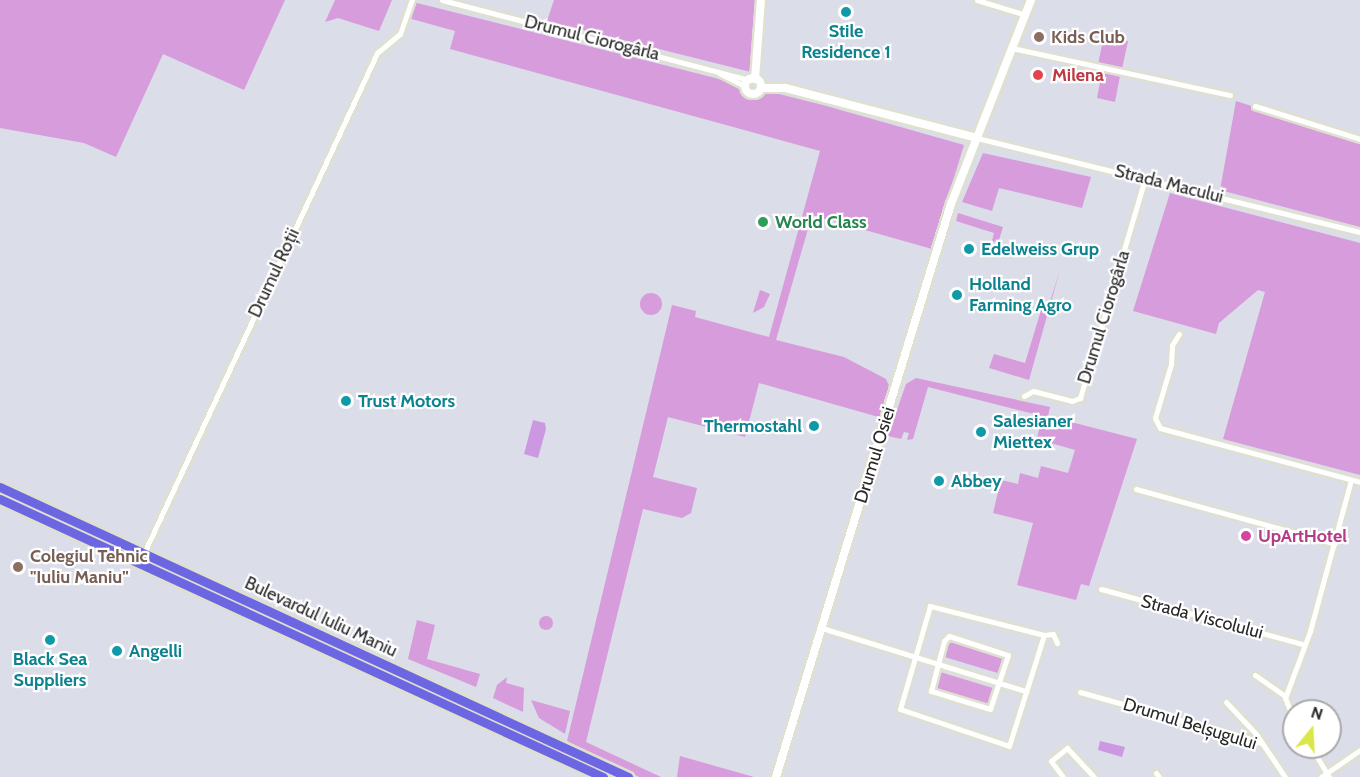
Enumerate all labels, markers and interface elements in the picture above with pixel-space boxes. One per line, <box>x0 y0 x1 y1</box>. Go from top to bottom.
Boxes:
marker: Stile Residence 1 <box>839 5 853 19</box>
street label: Drumul Ciorogârla <box>522 11 662 65</box>
place label: Stile Residence 1 <box>801 21 891 63</box>
place label: Kids Club <box>1051 26 1125 48</box>
marker: Kids Club <box>1032 30 1046 44</box>
place label: Milena <box>1052 64 1104 86</box>
marker: Milena <box>1029 66 1047 84</box>
street label: Strada Macului <box>1112 160 1226 208</box>
place label: World Class <box>775 211 867 233</box>
marker: World Class <box>756 215 770 229</box>
street label: Drumul Roții <box>244 225 304 321</box>
place label: Edelweiss Grup <box>981 238 1099 260</box>
marker: Edelweiss Grup <box>962 242 976 256</box>
street label: Drumul Ciorogârla <box>1073 248 1135 386</box>
place label: Holland Farming Agro <box>969 274 1072 316</box>
marker: Holland Farming Agro <box>950 288 964 302</box>
place label: Trust Motors <box>358 390 455 412</box>
marker: Trust Motors <box>339 394 353 408</box>
street label: Drumul Osiei <box>850 404 900 506</box>
place label: Salesianer Miettex <box>993 411 1072 454</box>
place label: Thermostahl <box>704 415 802 437</box>
marker: Thermostahl <box>807 419 821 433</box>
marker: Salesianer Miettex <box>974 425 988 439</box>
place label: Abbey <box>951 470 1002 492</box>
marker: Abbey <box>932 474 946 488</box>
place label: UpArtHotel <box>1258 525 1347 547</box>
marker: UpArtHotel <box>1239 529 1253 543</box>
place label: Colegiul Tehnic "Iuliu Maniu" <box>30 546 148 588</box>
marker: Colegiul Tehnic "Iuliu Maniu" <box>11 560 25 574</box>
street label: Bulevardul Iuliu Maniu <box>241 572 401 662</box>
street label: Strada Viscolului <box>1139 590 1265 644</box>
marker: Black Sea Suppliers <box>43 633 57 647</box>
place label: Angelli <box>129 640 182 662</box>
marker: Angelli <box>110 644 124 658</box>
place label: Black Sea Suppliers <box>13 649 87 692</box>
street label: Drumul Belșugului <box>1121 693 1259 755</box>
north arrow <box>1282 699 1342 759</box>
text: N <box>1309 703 1325 724</box>

